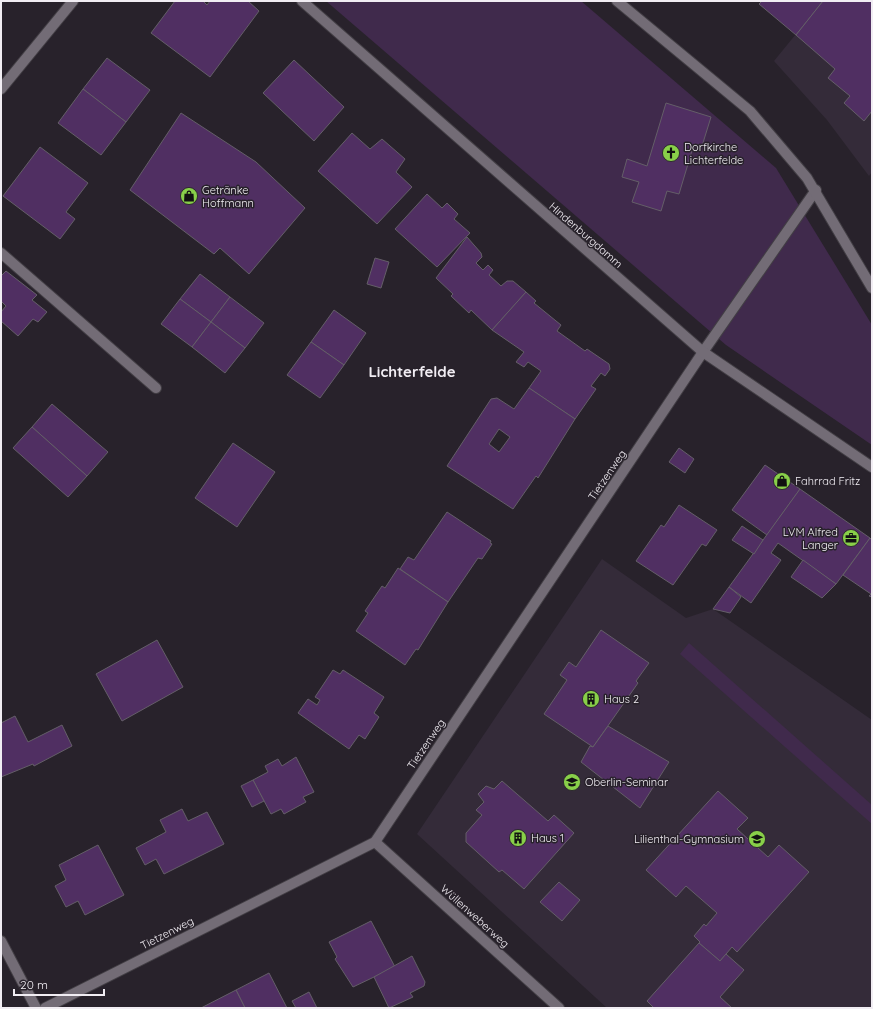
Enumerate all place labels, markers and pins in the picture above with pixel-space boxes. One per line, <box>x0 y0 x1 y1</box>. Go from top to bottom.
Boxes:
place label: Dorfkirche Lichterfelde <box>684 140 743 167</box>
church icon: Dorfkirche Lichterfelde <box>661 143 681 163</box>
place label: Getränke Hoffmann <box>202 183 254 210</box>
shop icon: Getränke Hoffmann <box>179 186 199 206</box>
shop icon: Fahrrad Fritz <box>772 471 792 491</box>
place label: Fahrrad Fritz <box>795 474 860 488</box>
place label: LVM Alfred Langer <box>783 525 839 552</box>
office icon: LVM Alfred Langer <box>841 528 861 548</box>
building icon: Haus 2 <box>581 689 601 709</box>
place label: Haus 2 <box>604 692 639 706</box>
school or university icon: Oberlin-Seminar <box>562 772 582 792</box>
place label: Oberlin-Seminar <box>585 775 669 789</box>
building icon: Haus 1 <box>508 828 528 848</box>
school or university icon: Lilienthal-Gymnasium <box>747 829 767 849</box>
place label: Haus 1 <box>531 831 564 845</box>
place label: Lilienthal-Gymnasium <box>634 832 744 846</box>

